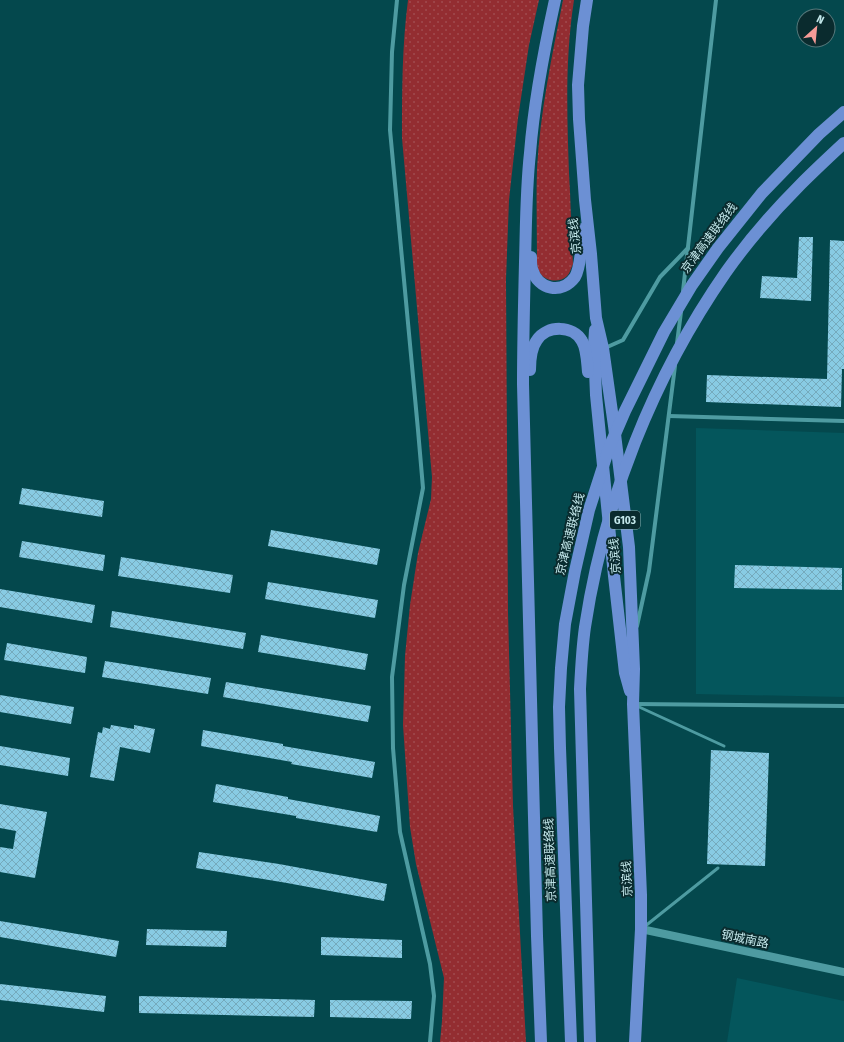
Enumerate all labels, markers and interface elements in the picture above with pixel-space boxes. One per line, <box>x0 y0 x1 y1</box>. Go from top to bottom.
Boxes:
north arrow <box>796 8 836 48</box>
text: N <box>814 12 826 27</box>
street label: 京津高速联络线 <box>678 200 740 276</box>
street label: 京滨线 <box>566 217 584 255</box>
street label: 京津高速联络线 <box>553 492 587 576</box>
road number: G103 <box>610 511 640 529</box>
street label: 京滨线 <box>607 538 623 574</box>
street label: 京津高速联络线 <box>542 818 558 902</box>
street label: 京滨线 <box>619 861 635 897</box>
street label: 钢城南路 <box>720 927 770 951</box>

